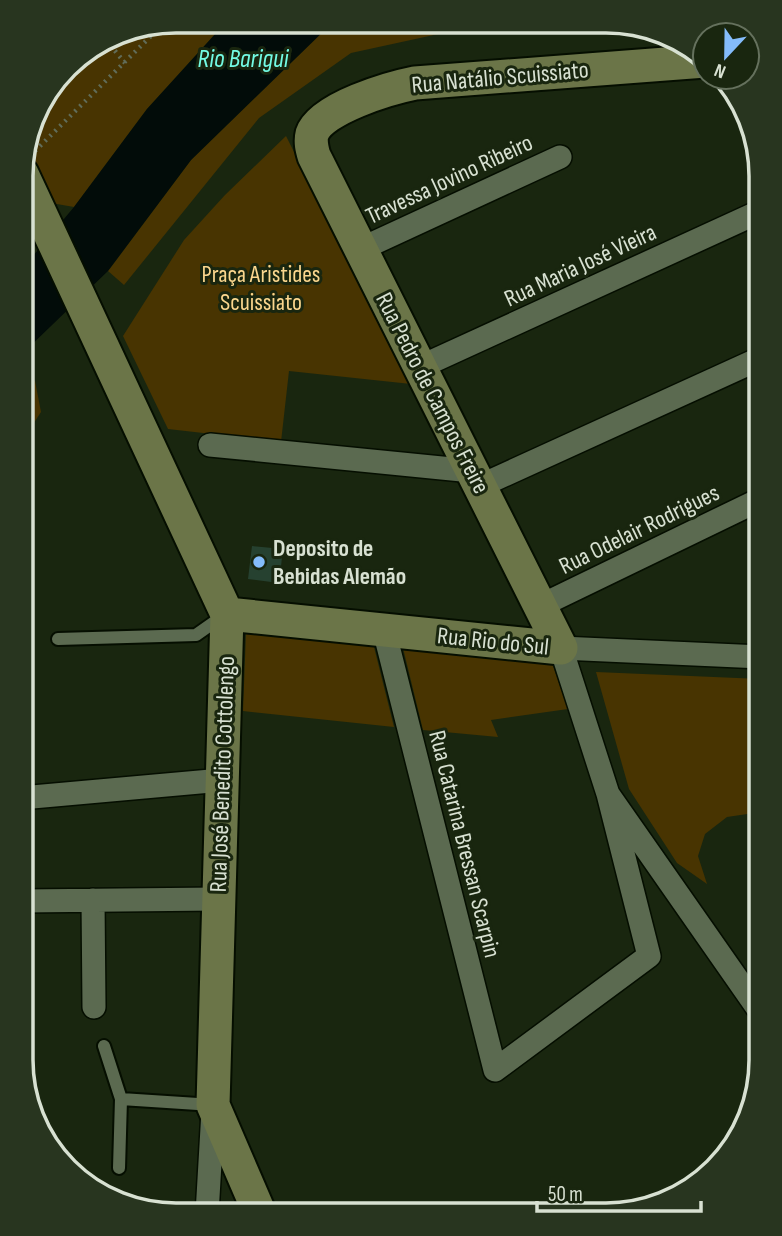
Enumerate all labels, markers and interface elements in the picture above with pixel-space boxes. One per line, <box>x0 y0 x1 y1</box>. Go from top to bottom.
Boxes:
north arrow <box>691 21 761 91</box>
water label: Rio Barigui <box>198 44 290 75</box>
street label: Rua Natálio Scuissiato <box>410 55 590 100</box>
text: N <box>711 58 729 83</box>
street label: Travessa Jovino Ribeiro <box>361 128 537 231</box>
street label: Rua Maria José Vieira <box>500 218 661 313</box>
park label: Praça Aristides Scuissiato <box>202 260 320 317</box>
street label: Rua Pedro de Campos Freire <box>369 288 496 499</box>
street label: Rua Odelair Rodrigues <box>554 478 724 581</box>
place label: Deposito de Bebidas Alemão <box>273 534 406 591</box>
marker: Deposito de Bebidas Alemão <box>251 554 267 570</box>
street label: Rua Rio do Sul <box>436 621 550 662</box>
street label: Rua José Benedito Cottolengo <box>204 655 241 893</box>
street label: Rua Catarina Bressan Scarpin <box>422 727 507 961</box>
scale bar <box>537 1170 702 1214</box>
text: 50 m <box>548 1182 583 1207</box>

